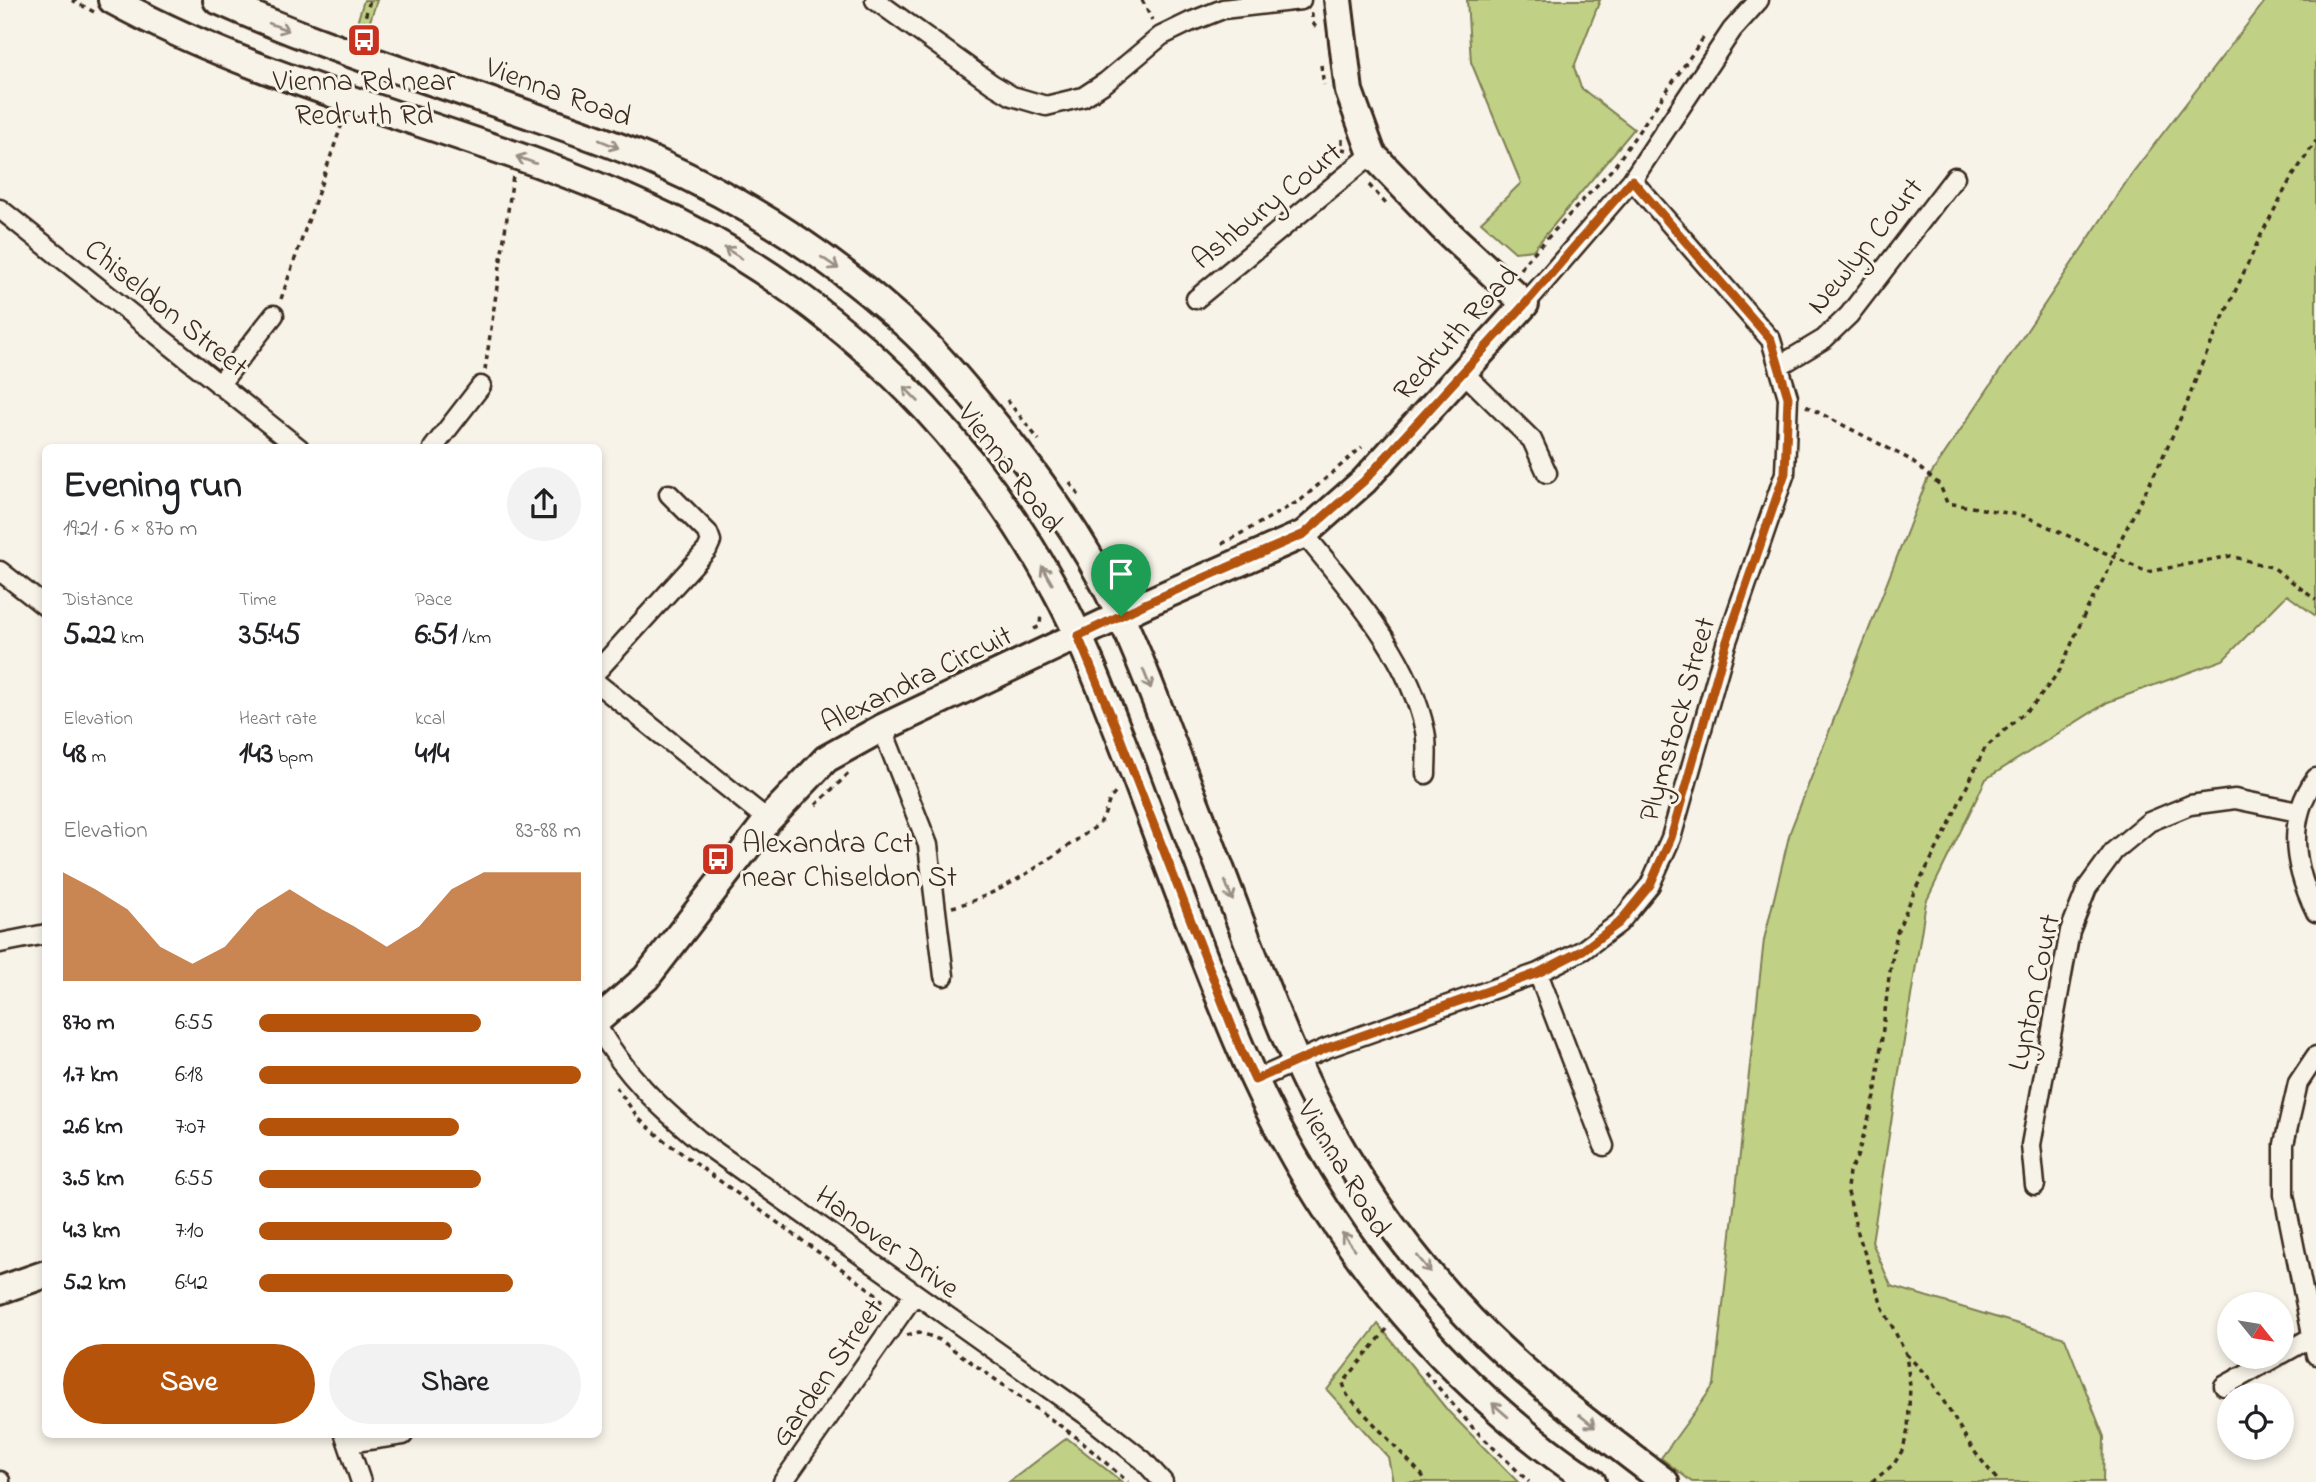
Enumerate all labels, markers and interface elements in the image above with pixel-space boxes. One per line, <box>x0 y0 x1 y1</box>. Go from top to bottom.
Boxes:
one-way arrow <box>268 21 290 34</box>
bus stop icon: Vienna Rd near Redruth Rd <box>345 21 383 59</box>
street label: Vienna Road <box>478 47 637 141</box>
place label: Vienna Rd near Redruth Rd <box>272 61 456 139</box>
street label: Ashbury Court <box>1183 133 1353 282</box>
one-way arrow <box>598 138 620 151</box>
one-way arrow <box>515 153 537 166</box>
street label: Newlyn Court <box>1797 169 1935 325</box>
street label: Chiseldon Street <box>73 229 257 389</box>
one-way arrow <box>723 246 743 260</box>
one-way arrow <box>820 256 839 270</box>
street label: Redruth Road <box>1384 256 1531 412</box>
one-way arrow <box>902 386 919 403</box>
street label: Vienna Road <box>944 394 1072 543</box>
text: Evening run <box>63 459 242 515</box>
button: share <box>507 467 581 541</box>
text: 19:21 · 6 × 870 m <box>63 513 197 546</box>
pin <box>1091 544 1151 616</box>
icon: arrive <box>1102 555 1140 593</box>
one-way arrow <box>1040 566 1054 586</box>
text: Distance <box>63 587 133 614</box>
text: Time <box>239 587 277 614</box>
text: Pace <box>415 587 452 614</box>
street label: Plymstock Street <box>1629 612 1729 827</box>
text: 5.22 <box>63 614 116 658</box>
text: 35:45 <box>239 614 301 658</box>
text: 6:51 <box>415 614 457 658</box>
street label: Alexandra Circuit <box>814 615 1021 746</box>
text: km <box>116 625 144 652</box>
text: /km <box>457 625 491 652</box>
one-way arrow <box>1141 667 1154 689</box>
text: Elevation <box>63 706 133 733</box>
text: Heart rate <box>239 706 317 733</box>
text: kcal <box>415 706 445 733</box>
text: 48 <box>63 733 87 777</box>
text: 143 <box>239 733 273 777</box>
text: 414 <box>415 733 449 777</box>
text: m <box>87 744 106 771</box>
text: bpm <box>273 744 313 771</box>
text: Elevation <box>63 815 148 848</box>
text: 83–88 m <box>515 815 581 848</box>
place label: Alexandra Cct near Chiseldon St <box>742 823 957 901</box>
bus stop icon: Alexandra Cct near Chiseldon St <box>699 840 737 878</box>
one-way arrow <box>1223 879 1236 901</box>
street label: Lynton Court <box>1998 910 2074 1075</box>
text: 870 m <box>63 1007 115 1040</box>
text: 6:55 <box>175 1007 213 1040</box>
text: 1.7 km <box>63 1059 118 1092</box>
text: 6:18 <box>175 1059 203 1092</box>
street label: Vienna Road <box>1284 1092 1401 1247</box>
text: 2.6 km <box>63 1111 123 1144</box>
text: 7:07 <box>175 1111 206 1144</box>
text: 3.5 km <box>63 1163 124 1196</box>
text: 6:55 <box>175 1163 213 1196</box>
street label: Hanover Drive <box>805 1176 968 1311</box>
text: 4.3 km <box>63 1215 120 1248</box>
text: 7:10 <box>175 1215 204 1248</box>
one-way arrow <box>1341 1232 1355 1251</box>
one-way arrow <box>1416 1254 1431 1272</box>
text: 5.2 km <box>63 1267 126 1300</box>
text: 6:42 <box>175 1267 208 1300</box>
street label: Garden Street <box>761 1290 896 1457</box>
north arrow <box>2217 1292 2294 1368</box>
map controls <box>2217 1292 2294 1460</box>
button: Save <box>63 1344 315 1424</box>
button: Share <box>329 1344 581 1424</box>
button: locate <box>2217 1383 2294 1460</box>
one-way arrow <box>1491 1402 1509 1418</box>
one-way arrow <box>1578 1413 1596 1429</box>

